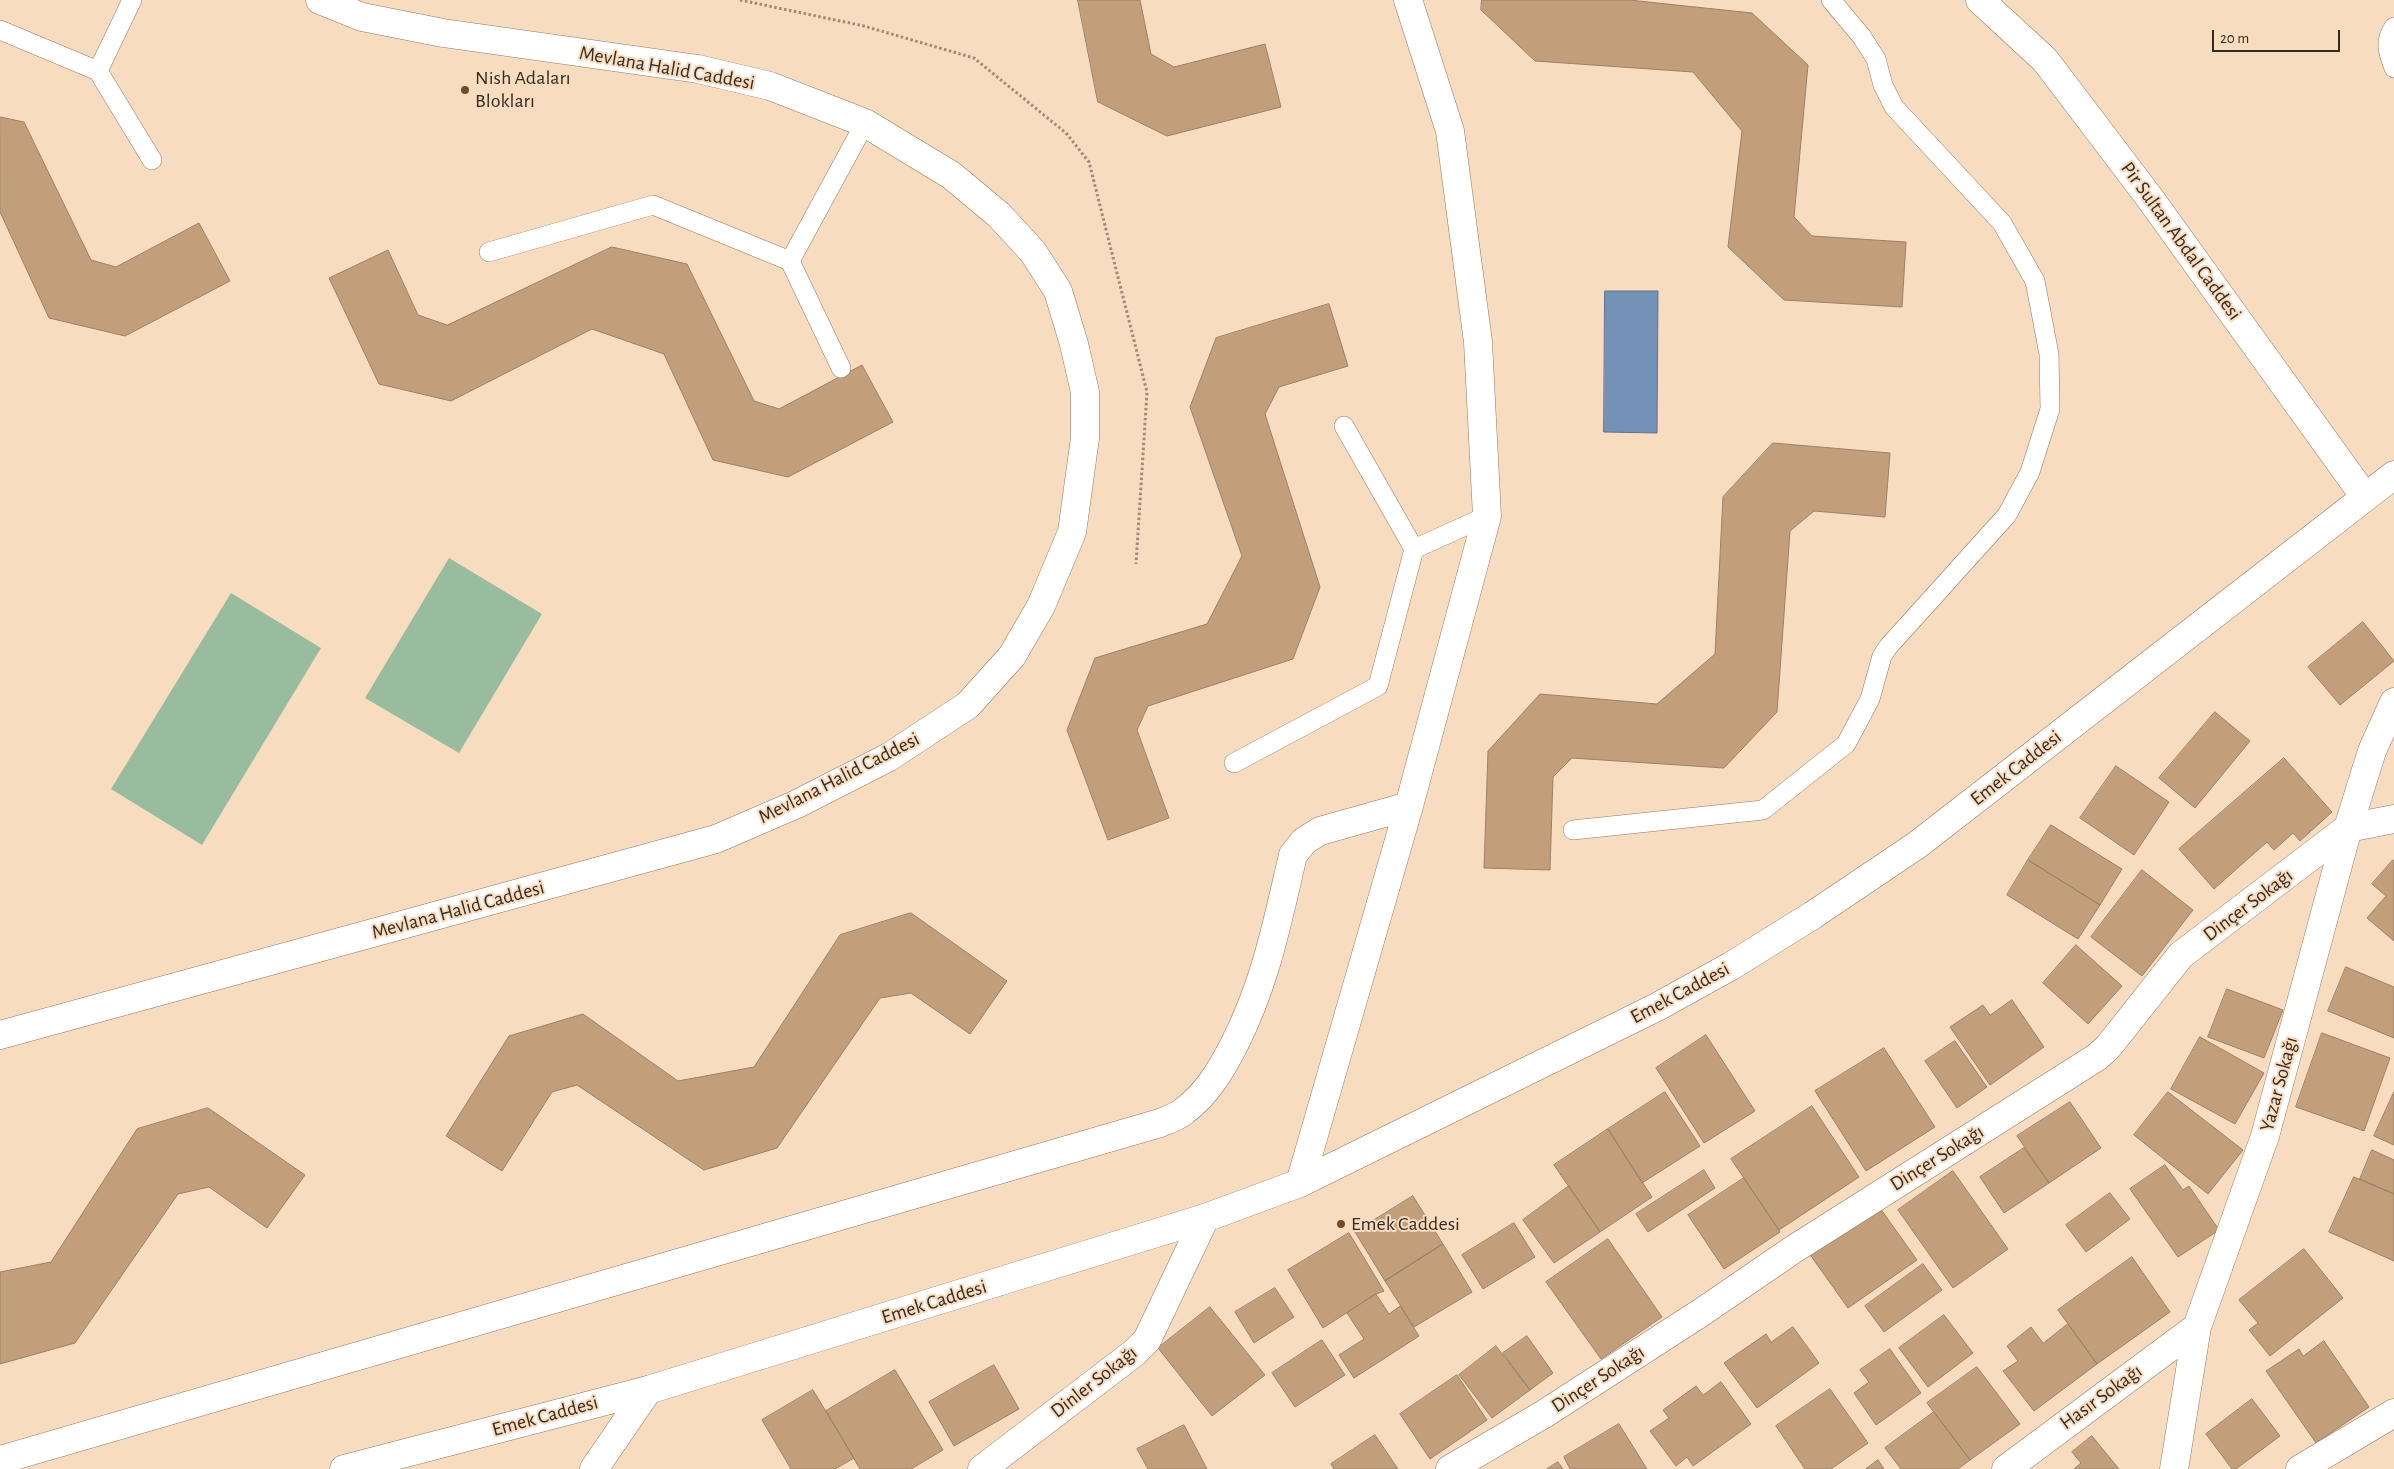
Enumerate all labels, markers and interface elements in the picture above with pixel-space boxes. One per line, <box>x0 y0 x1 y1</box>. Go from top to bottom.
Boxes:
scale bar <box>2214 20 2342 52</box>
text: 20 m <box>2220 31 2249 46</box>
street label: Mevlana Halid Caddesi <box>577 41 757 95</box>
place label: Nish Adaları Blokları <box>475 66 571 113</box>
marker: Nish Adaları Blokları <box>459 84 471 96</box>
street label: Pir Sultan Abdal Caddesi <box>2115 157 2247 325</box>
street label: Emek Caddesi <box>1966 725 2066 811</box>
street label: Mevlana Halid Caddesi <box>754 727 924 829</box>
street label: Dinçer Sokağı <box>2198 863 2298 947</box>
street label: Mevlana Halid Caddesi <box>369 875 547 945</box>
street label: Emek Caddesi <box>1626 957 1734 1029</box>
street label: Yazar Sokağı <box>2255 1034 2303 1134</box>
street label: Dinçer Sokağı <box>1886 1120 1988 1196</box>
place label: Emek Caddesi <box>1351 1212 1460 1236</box>
marker: Emek Caddesi <box>1335 1218 1347 1230</box>
street label: Emek Caddesi <box>878 1275 990 1329</box>
street label: Dinçer Sokağı <box>1547 1340 1649 1418</box>
street label: Dinler Sokağı <box>1046 1341 1142 1423</box>
street label: Hasır Sokağı <box>2055 1359 2147 1435</box>
street label: Emek Caddesi <box>489 1390 601 1442</box>

